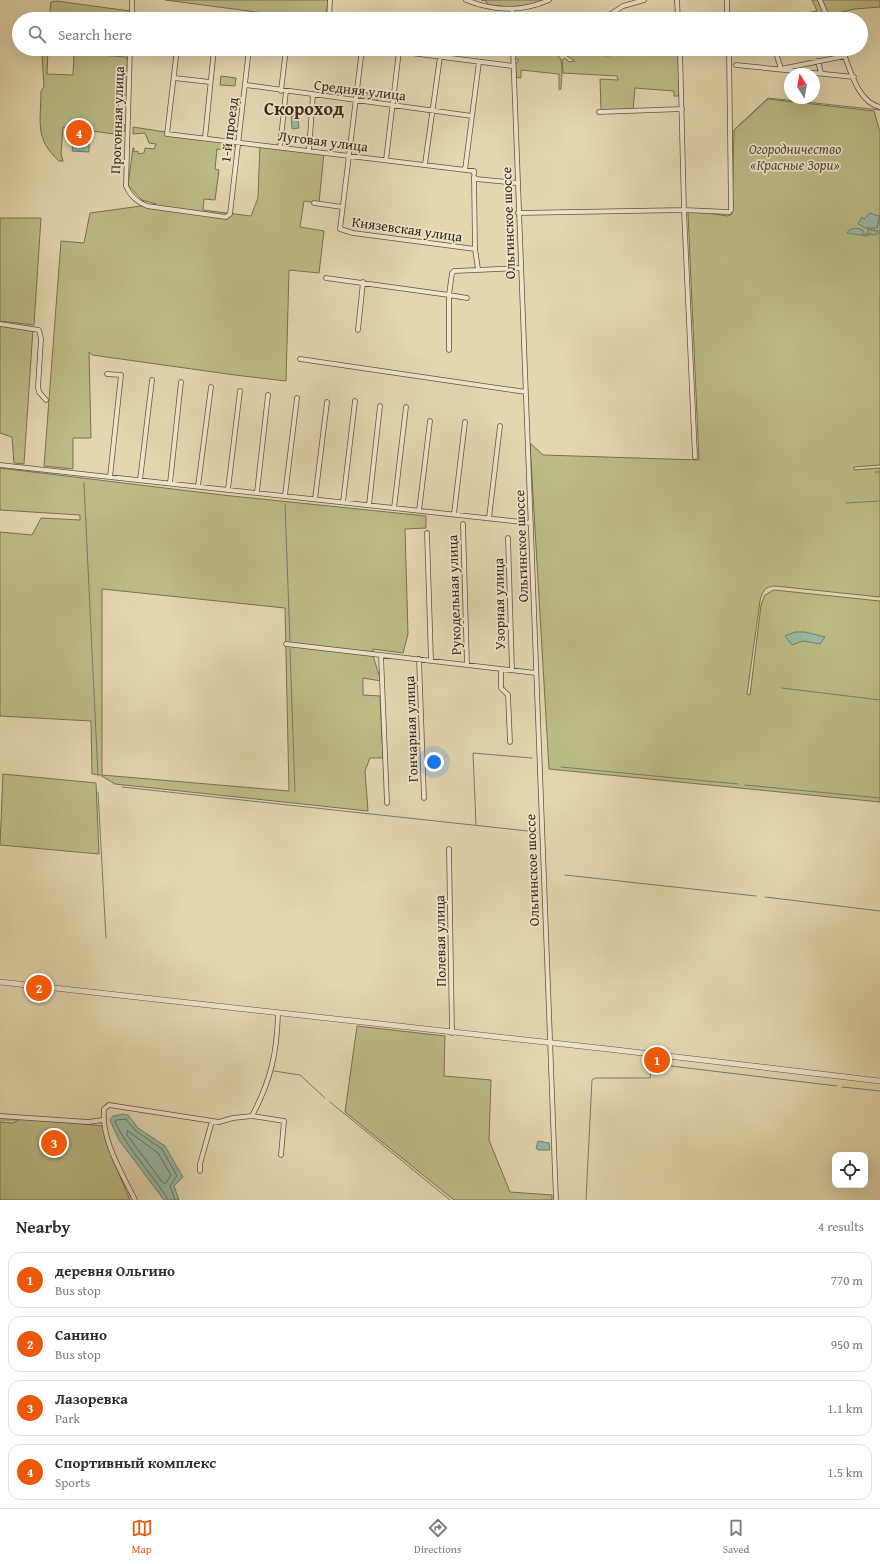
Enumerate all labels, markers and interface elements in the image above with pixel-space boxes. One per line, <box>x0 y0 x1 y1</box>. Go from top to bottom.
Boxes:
search box <box>12 12 868 56</box>
icon: search <box>26 23 48 45</box>
text: Search here <box>58 24 132 45</box>
street label: Прогонная улица <box>105 66 129 174</box>
north arrow <box>784 68 820 104</box>
street label: Средняя улица <box>313 74 407 106</box>
district label: Скороход <box>264 95 344 122</box>
street label: 1-й проезд <box>215 96 243 164</box>
pin: 4 <box>66 118 92 148</box>
street label: Луговая улица <box>277 126 369 156</box>
park label: Огородничество «Красные Зори» <box>749 139 841 175</box>
street label: Ольгинское шоссе <box>496 166 520 279</box>
street label: Князевская улица <box>350 211 464 247</box>
street label: Ольгинское шоссе <box>509 489 533 602</box>
street label: Рукодельная улица <box>442 534 466 655</box>
street label: Узорная улица <box>488 557 510 650</box>
street label: Гончарная улица <box>399 675 423 783</box>
your location <box>424 752 444 772</box>
street label: Ольгинское шоссе <box>520 813 544 926</box>
street label: Полевая улица <box>429 895 451 987</box>
pin: 2 <box>26 973 52 1003</box>
pin: 1 <box>644 1045 670 1075</box>
pin: 3 <box>41 1128 67 1158</box>
map controls <box>832 1152 868 1188</box>
button: locate <box>832 1152 868 1188</box>
text: Nearby <box>16 1214 70 1239</box>
text: 4 results <box>818 1217 864 1236</box>
text: деревня Ольгино <box>55 1260 175 1281</box>
text: 1 <box>27 1271 33 1290</box>
text: 770 m <box>831 1271 863 1290</box>
text: Bus stop <box>55 1281 101 1300</box>
text: Санино <box>55 1324 107 1345</box>
text: 2 <box>27 1335 33 1354</box>
text: 950 m <box>831 1335 863 1354</box>
text: Bus stop <box>55 1345 101 1364</box>
text: Лазоревка <box>55 1388 128 1409</box>
text: 3 <box>27 1399 33 1418</box>
text: 1.1 km <box>827 1399 863 1418</box>
text: Park <box>55 1409 80 1428</box>
text: Спортивный комплекс <box>55 1452 216 1473</box>
text: 4 <box>27 1463 33 1482</box>
text: 1.5 km <box>827 1463 863 1482</box>
text: Sports <box>55 1473 90 1492</box>
tab: Map <box>131 1517 153 1557</box>
tab: Directions <box>414 1517 461 1557</box>
tab: Saved <box>723 1517 749 1557</box>

